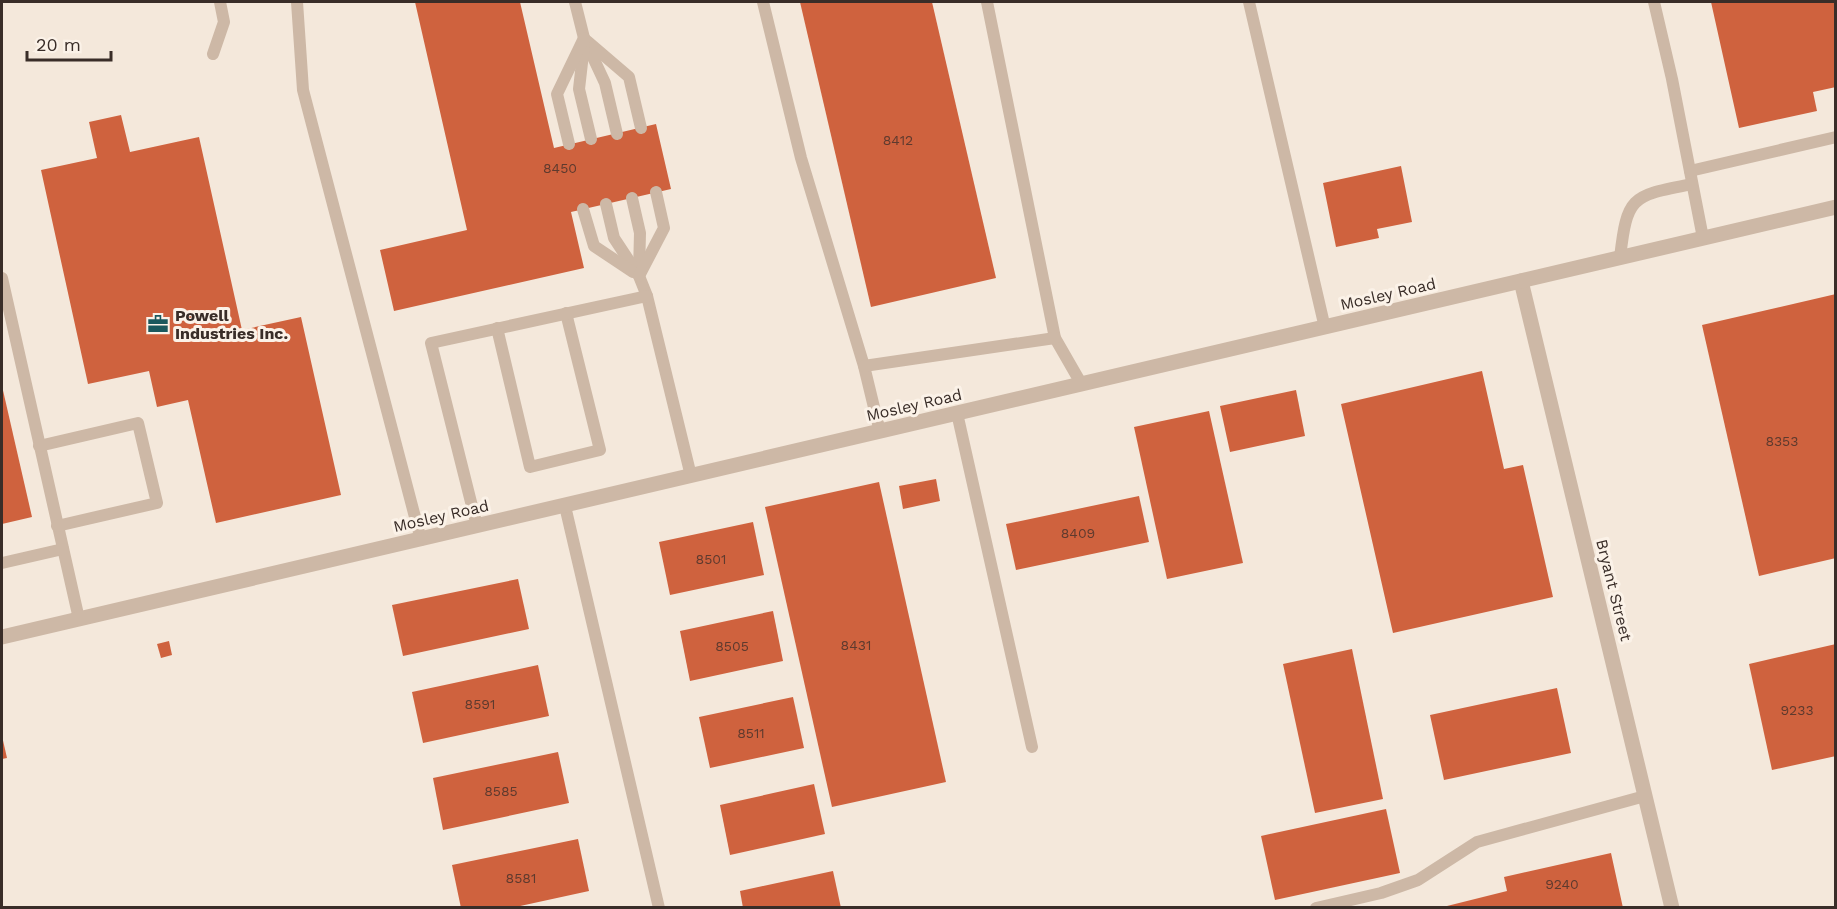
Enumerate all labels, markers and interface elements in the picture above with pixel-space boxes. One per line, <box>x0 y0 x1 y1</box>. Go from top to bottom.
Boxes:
scale bar <box>27 24 111 62</box>
text: 20 m <box>36 34 81 55</box>
house number: 8412 <box>883 132 913 148</box>
house number: 8450 <box>543 160 577 176</box>
street label: Mosley Road <box>1338 274 1438 314</box>
place label: Powell Industries Inc. <box>175 306 288 343</box>
office icon: Powell Industries Inc. <box>146 312 170 336</box>
street label: Mosley Road <box>864 385 964 425</box>
house number: 8353 <box>1766 433 1798 449</box>
street label: Mosley Road <box>391 496 491 536</box>
house number: 8409 <box>1061 525 1095 541</box>
street label: Bryant Street <box>1592 537 1636 643</box>
house number: 8501 <box>696 551 726 567</box>
house number: 8431 <box>841 637 871 653</box>
house number: 8505 <box>715 638 749 654</box>
house number: 8591 <box>465 696 495 712</box>
house number: 9233 <box>1780 702 1814 718</box>
house number: 8511 <box>737 725 765 741</box>
house number: 8585 <box>484 783 518 799</box>
house number: 8581 <box>506 870 536 886</box>
house number: 9240 <box>1545 876 1579 892</box>

